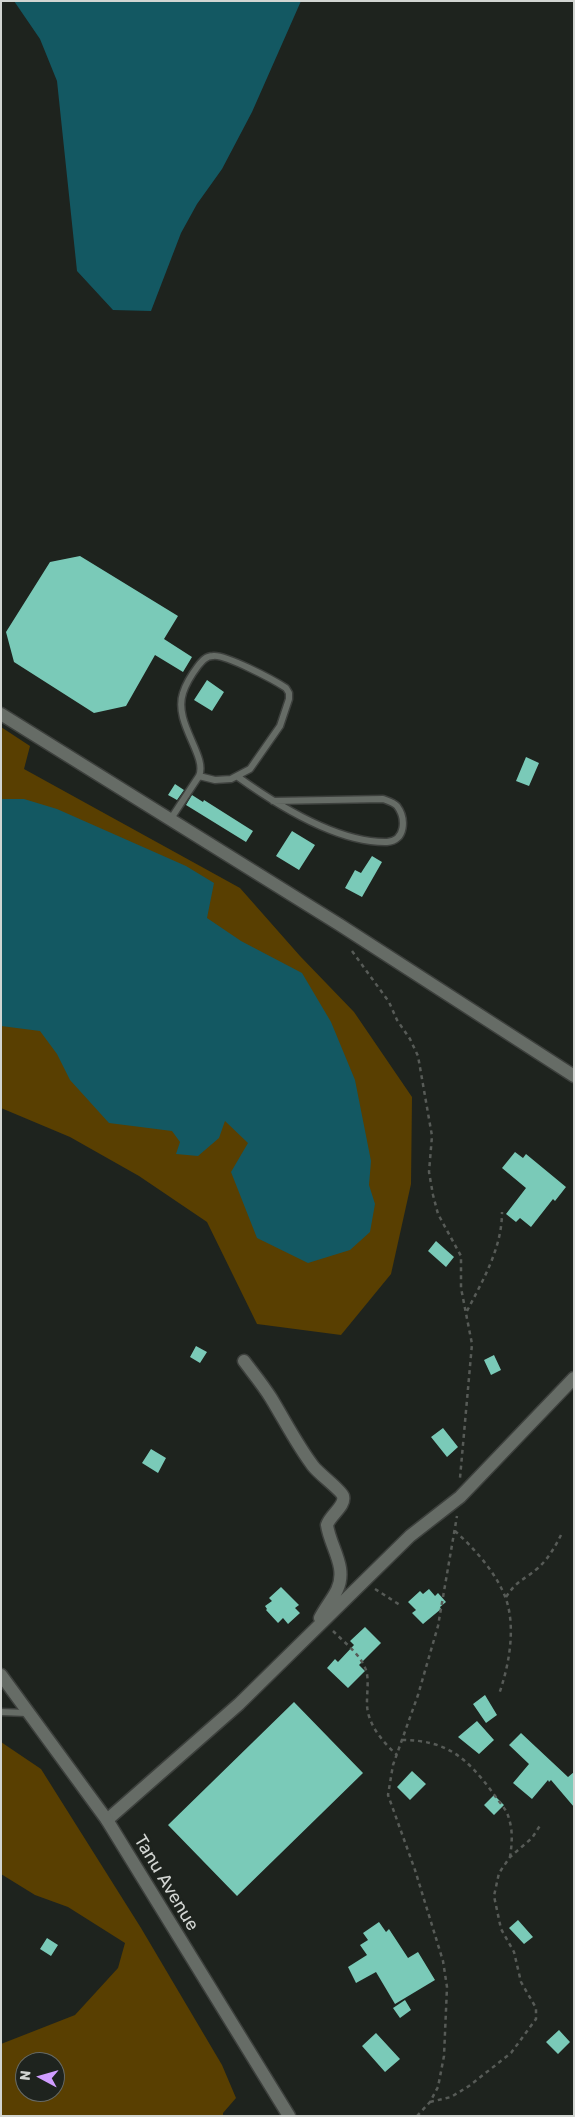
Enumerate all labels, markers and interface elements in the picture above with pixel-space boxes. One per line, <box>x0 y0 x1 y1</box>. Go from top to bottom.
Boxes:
street label: Tanu Avenue <box>129 1831 203 1935</box>
north arrow <box>15 2052 65 2102</box>
text: N <box>17 2070 35 2081</box>

